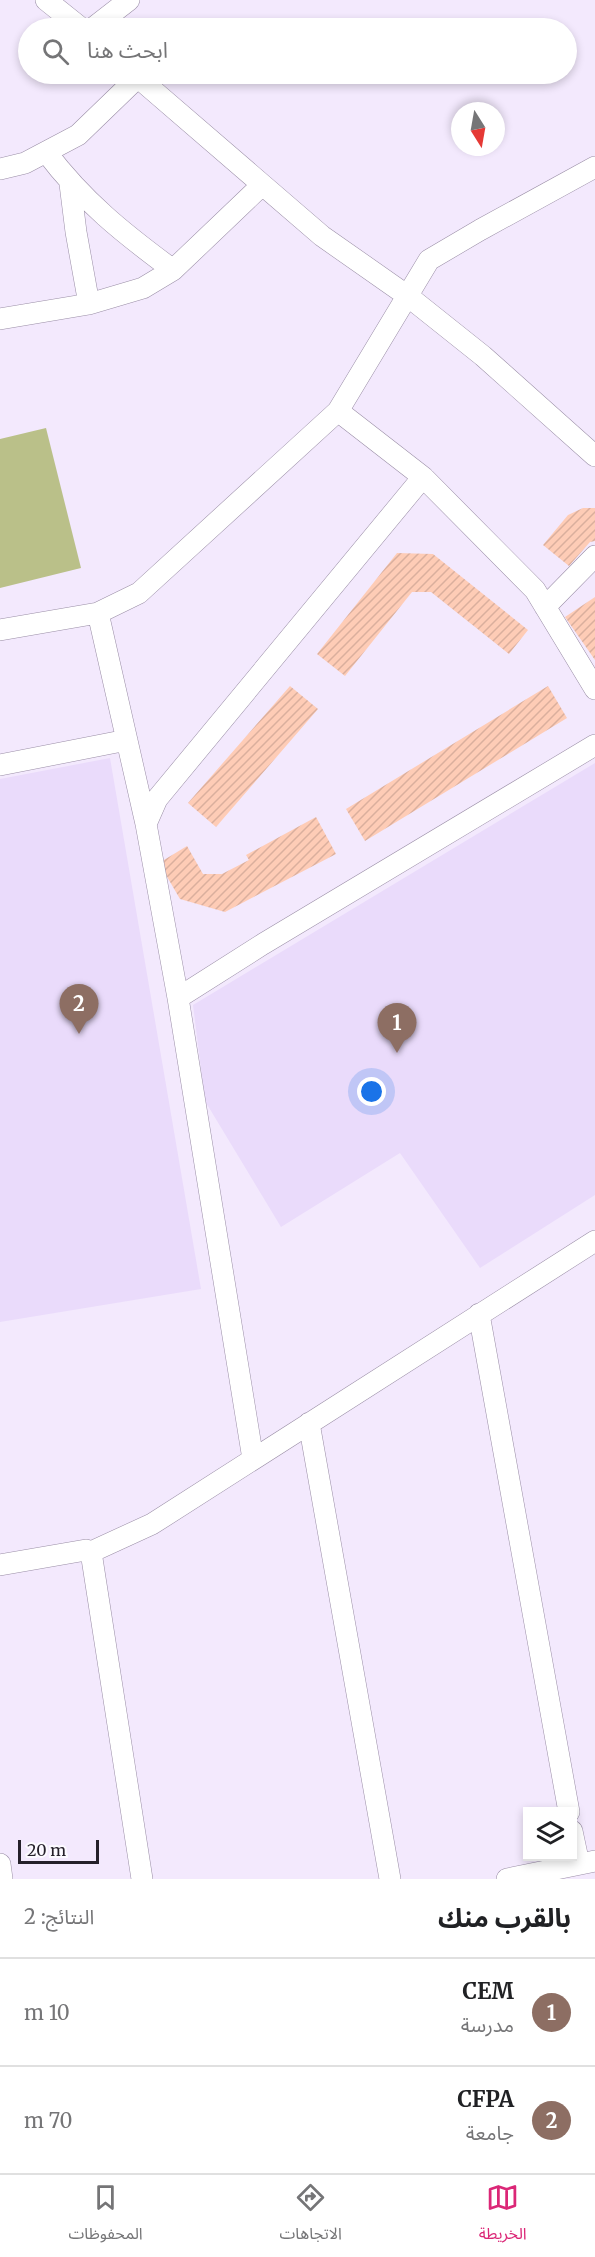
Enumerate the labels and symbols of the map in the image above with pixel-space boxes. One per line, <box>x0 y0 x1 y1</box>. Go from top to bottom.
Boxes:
north arrow <box>451 102 505 156</box>
pin: 2 <box>60 984 98 1034</box>
pin: 1 <box>378 1004 416 1053</box>
your location <box>357 1077 386 1106</box>
scale bar <box>18 1837 99 1864</box>

